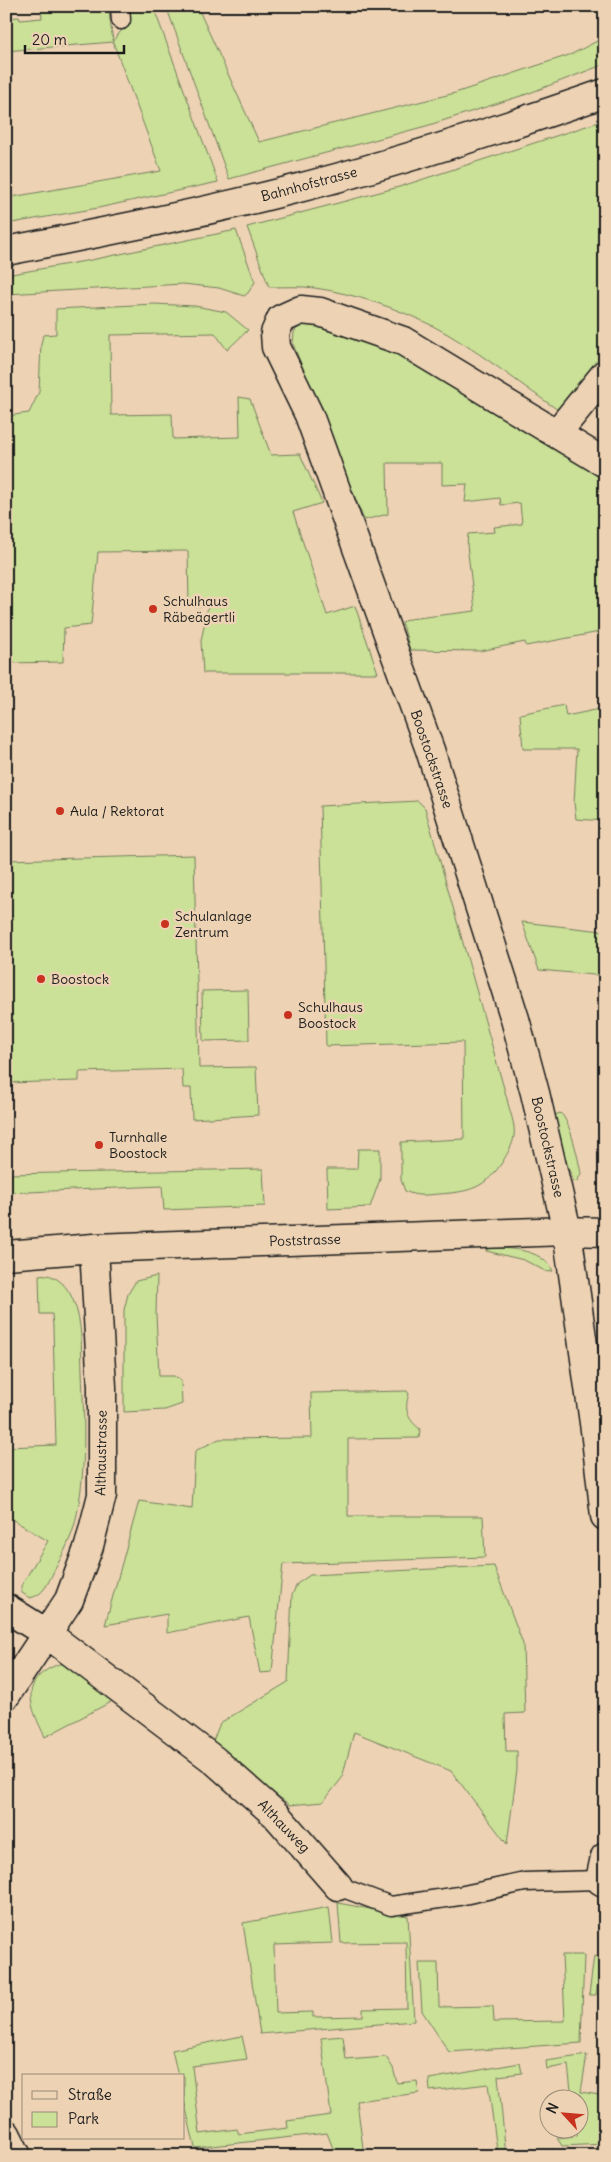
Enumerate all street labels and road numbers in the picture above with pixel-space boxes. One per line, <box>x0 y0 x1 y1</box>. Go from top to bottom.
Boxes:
street label: Bahnhofstrasse <box>259 163 359 205</box>
street label: Boostockstrasse <box>407 707 457 811</box>
street label: Boostockstrasse <box>528 1095 568 1199</box>
street label: Poststrasse <box>269 1230 341 1250</box>
street label: Althaustrasse <box>91 1410 111 1496</box>
street label: Althauweg <box>254 1796 314 1856</box>

